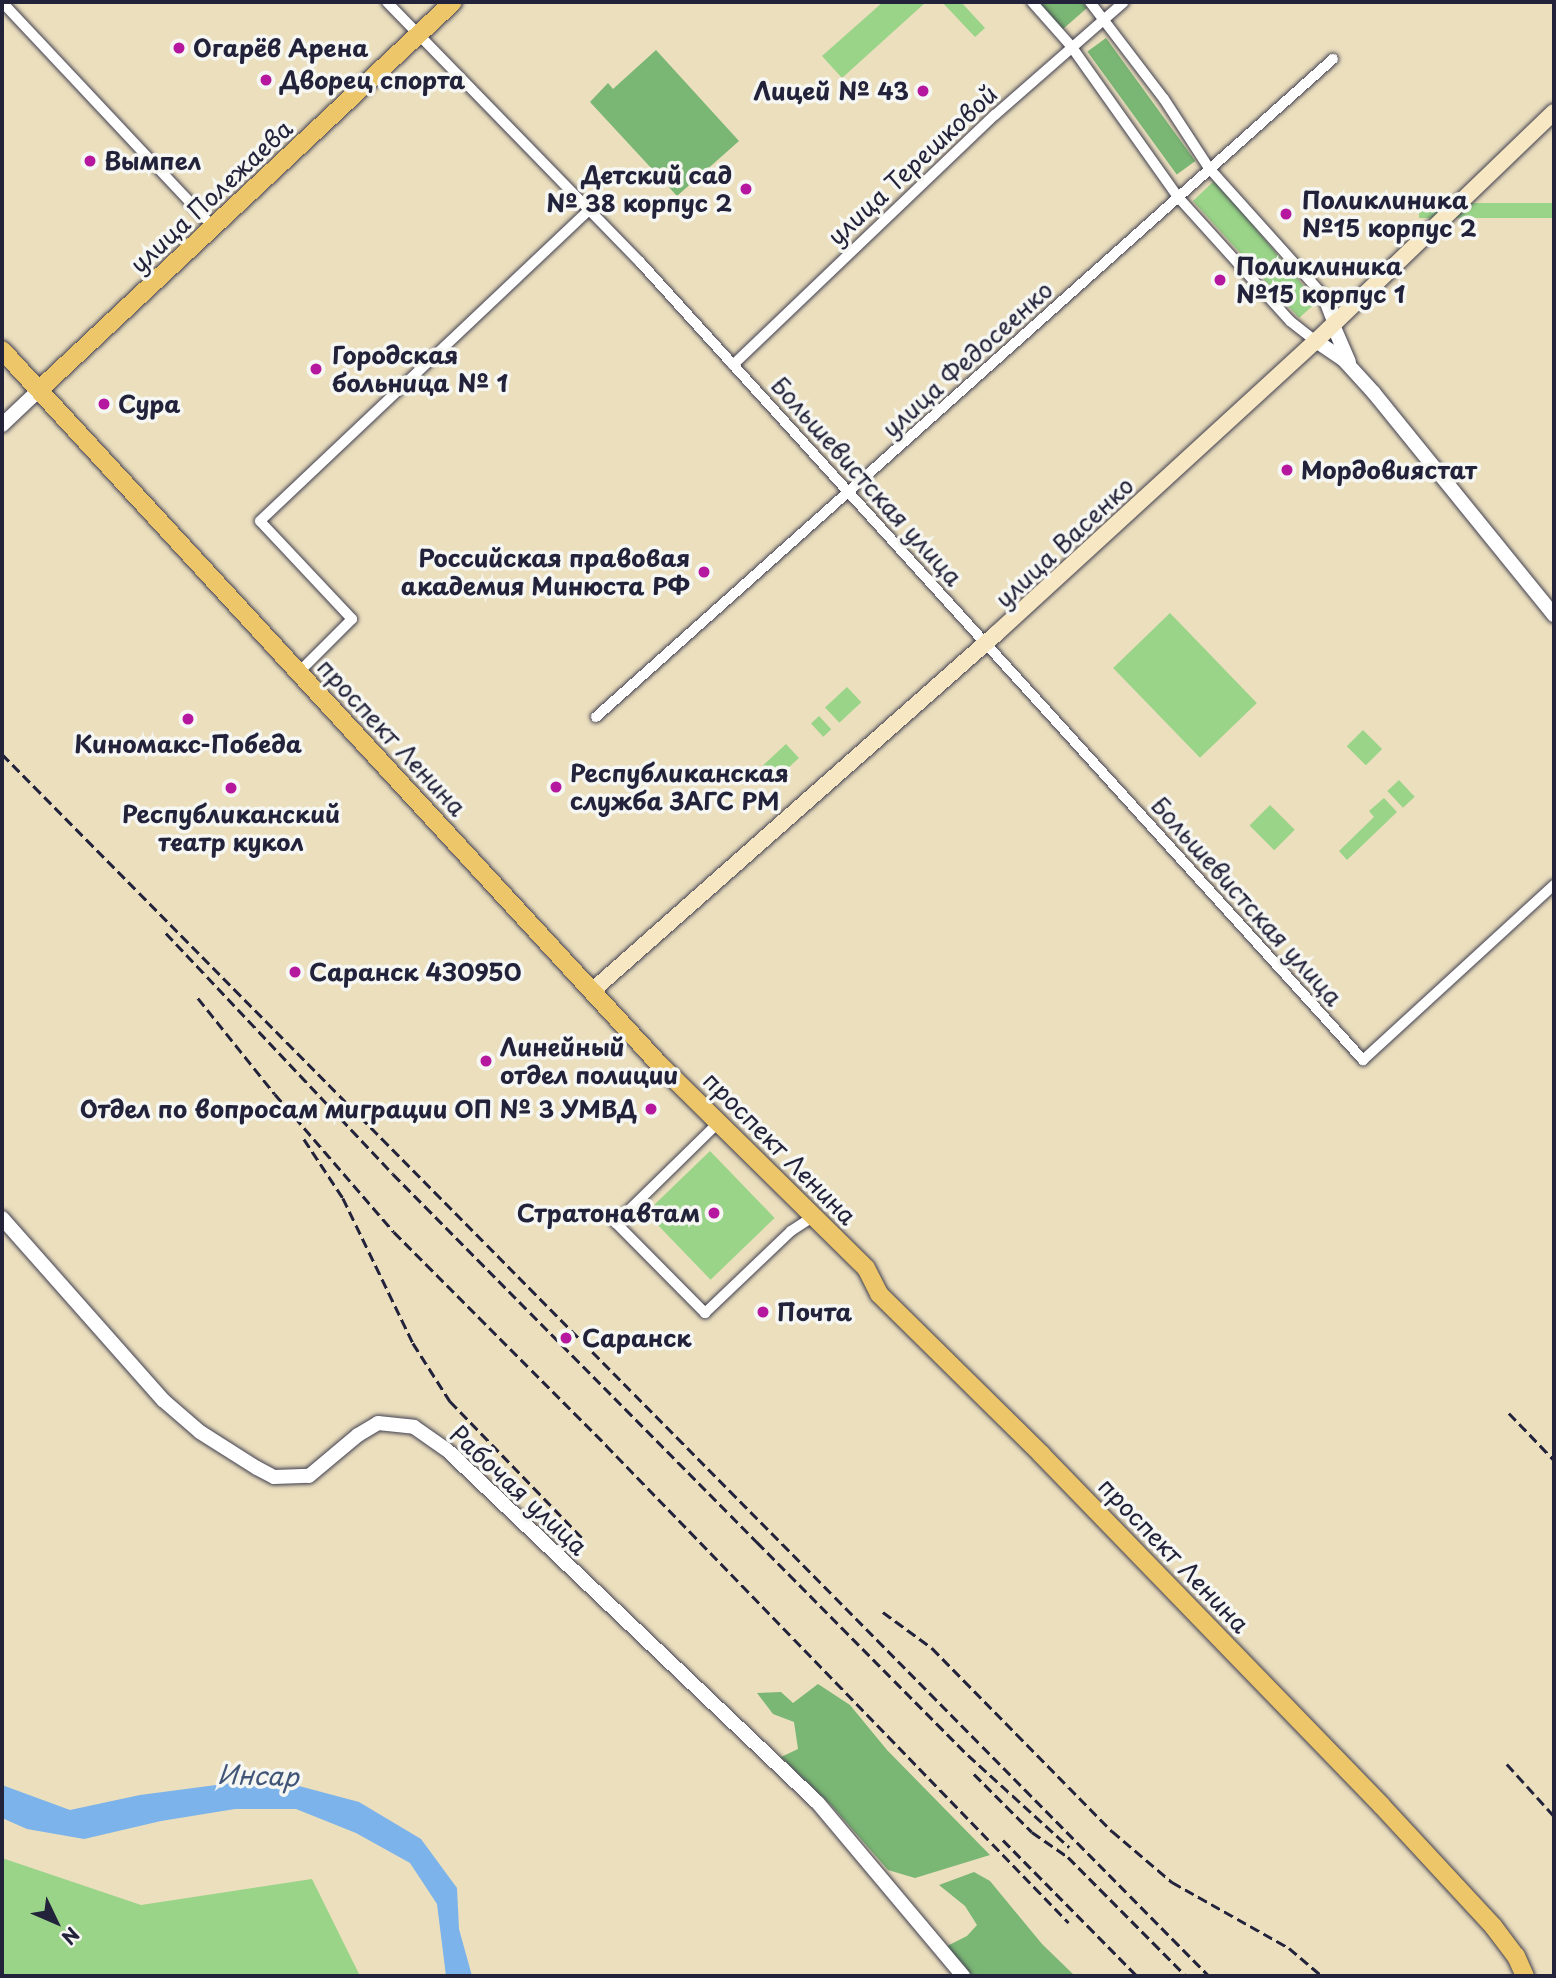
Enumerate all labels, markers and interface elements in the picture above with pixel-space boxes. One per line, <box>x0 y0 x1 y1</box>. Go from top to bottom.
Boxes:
place label: Огарёв Арена <box>193 34 369 62</box>
marker: Огарёв Арена <box>171 40 187 56</box>
place label: Дворец cпорта <box>280 66 466 94</box>
marker: Дворец cпорта <box>258 72 274 88</box>
place label: Лицей № 43 <box>754 77 909 105</box>
street label: улица Терешковой <box>821 79 1003 251</box>
marker: Лицей № 43 <box>915 83 931 99</box>
street label: улица Полежаева <box>124 113 298 279</box>
place label: Вымпел <box>104 147 201 175</box>
marker: Вымпел <box>82 153 98 169</box>
place label: Детский сад № 38 корпус 2 <box>544 161 732 217</box>
marker: Детский сад № 38 корпус 2 <box>738 181 754 197</box>
place label: Поликлиника №15 корпус 2 <box>1302 186 1478 242</box>
marker: Поликлиника №15 корпус 2 <box>1276 204 1296 224</box>
place label: Поликлиника №15 корпус 1 <box>1236 252 1407 308</box>
marker: Поликлиника №15 корпус 1 <box>1210 270 1230 290</box>
street label: улица Федосеенко <box>876 275 1058 443</box>
place label: Городская больница № 1 <box>332 341 509 397</box>
marker: Городская больница № 1 <box>306 359 326 379</box>
street label: Большевистская улица <box>765 370 969 592</box>
place label: Сура <box>118 390 181 418</box>
marker: Сура <box>96 396 112 412</box>
place label: Мордовиястат <box>1301 456 1477 484</box>
marker: Мордовиястат <box>1279 462 1295 478</box>
street label: улица Васенко <box>989 470 1139 614</box>
place label: Российская правовая академия Минюста РФ <box>400 544 690 600</box>
marker: Российская правовая академия Минюста РФ <box>696 564 712 580</box>
street label: проспект Ленина <box>311 652 473 822</box>
marker: Киномакс-Победа <box>180 711 196 727</box>
place label: Киномакс-Победа <box>74 730 302 758</box>
place label: Республиканская служба ЗАГС РМ <box>570 759 789 815</box>
marker: Республиканская служба ЗАГС РМ <box>548 779 564 795</box>
marker: Республиканский театр кукол <box>223 780 239 796</box>
street label: Большевистская улица <box>1145 790 1349 1012</box>
place label: Республиканский театр кукол <box>122 800 340 856</box>
place label: Саранск 430950 <box>309 958 522 986</box>
marker: Саранск 430950 <box>287 964 303 980</box>
place label: Линейный отдел полиции <box>500 1033 679 1089</box>
marker: Линейный отдел полиции <box>478 1053 494 1069</box>
street label: проспект Ленина <box>697 1065 863 1231</box>
place label: Отдел по вопросам миграции ОП № 3 УМВД <box>75 1095 637 1123</box>
marker: Отдел по вопросам миграции ОП № 3 УМВД <box>643 1101 659 1117</box>
place label: Стратонавтам <box>517 1199 700 1227</box>
marker: Стратонавтам <box>706 1205 722 1221</box>
place label: Почта <box>777 1298 852 1326</box>
marker: Почта <box>755 1304 771 1320</box>
place label: Саранск <box>582 1324 692 1352</box>
marker: Саранск <box>556 1328 576 1348</box>
street label: Рабочая улица <box>444 1419 594 1561</box>
street label: проспект Ленина <box>1092 1471 1256 1639</box>
water label: Инсар <box>217 1758 299 1792</box>
north arrow <box>21 1887 91 1957</box>
text: N <box>56 1921 86 1952</box>

